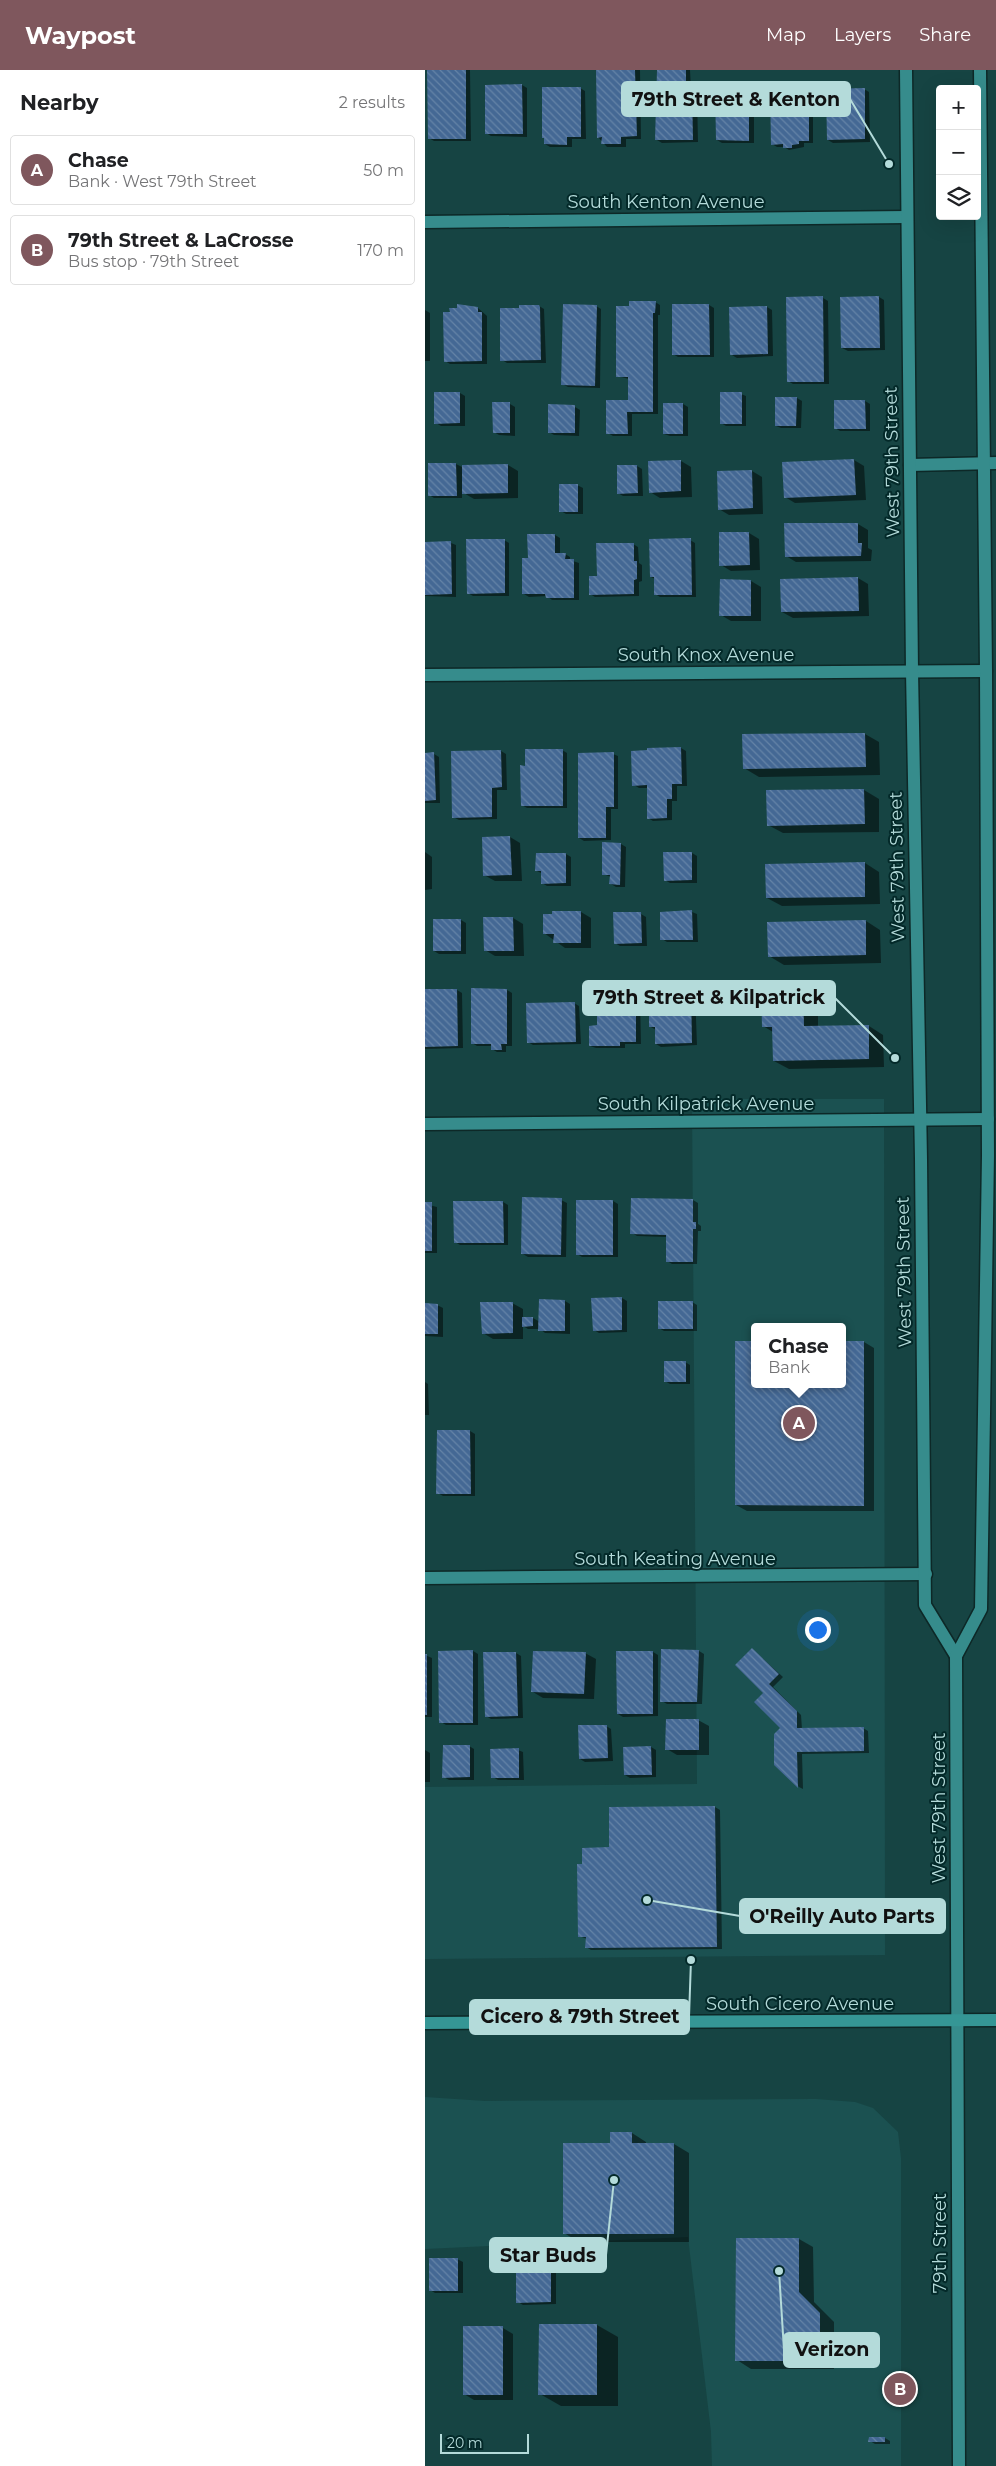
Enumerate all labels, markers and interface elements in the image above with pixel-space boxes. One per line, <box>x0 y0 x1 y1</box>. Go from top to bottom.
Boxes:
text: Waypost <box>25 21 136 50</box>
text: Map <box>766 24 806 46</box>
text: Layers <box>834 24 891 46</box>
text: Share <box>919 24 971 46</box>
callout: 79th Street & Kenton <box>622 82 850 116</box>
map controls <box>936 85 981 220</box>
button: + <box>936 85 981 130</box>
text: 79th Street & Kenton <box>632 88 840 111</box>
text: Nearby <box>20 90 99 115</box>
text: 2 results <box>339 93 405 112</box>
button: − <box>936 130 981 175</box>
text: Chase <box>68 149 129 172</box>
text: A <box>31 161 43 180</box>
text: 50 m <box>363 161 404 180</box>
text: Bank · West 79th Street <box>68 172 257 191</box>
button: layers <box>936 175 981 220</box>
street label: South Kenton Avenue <box>567 191 765 213</box>
text: 79th Street & LaCrosse <box>68 229 294 252</box>
text: B <box>31 241 43 260</box>
text: 170 m <box>357 241 404 260</box>
text: Bus stop · 79th Street <box>68 252 239 271</box>
street label: West 79th Street <box>880 386 904 538</box>
street label: South Knox Avenue <box>618 644 794 666</box>
street label: West 79th Street <box>885 791 909 943</box>
callout: 79th Street & Kilpatrick <box>583 981 835 1015</box>
text: 79th Street & Kilpatrick <box>593 986 826 1009</box>
street label: South Kilpatrick Avenue <box>598 1093 814 1115</box>
street label: West 79th Street <box>892 1196 916 1348</box>
popup <box>751 1323 846 1388</box>
text: Chase <box>768 1335 829 1358</box>
text: Bank <box>768 1358 810 1377</box>
pin: A <box>783 1404 815 1442</box>
street label: South Keating Avenue <box>574 1548 776 1570</box>
your location <box>805 1617 831 1643</box>
street label: West 79th Street <box>928 1732 950 1884</box>
callout: O'Reilly Auto Parts <box>740 1899 945 1933</box>
text: O'Reilly Auto Parts <box>749 1905 935 1928</box>
street label: South Cicero Avenue <box>706 1993 894 2015</box>
callout: Cicero & 79th Street <box>470 2000 689 2034</box>
text: Cicero & 79th Street <box>480 2005 680 2028</box>
street label: 79th Street <box>929 2193 951 2293</box>
callout: Star Buds <box>490 2238 606 2272</box>
text: Star Buds <box>500 2244 596 2267</box>
callout: Verizon <box>784 2333 879 2367</box>
text: Verizon <box>794 2338 869 2361</box>
pin: B <box>884 2370 916 2408</box>
scale bar <box>440 2431 529 2454</box>
text: 20 m <box>447 2434 483 2452</box>

